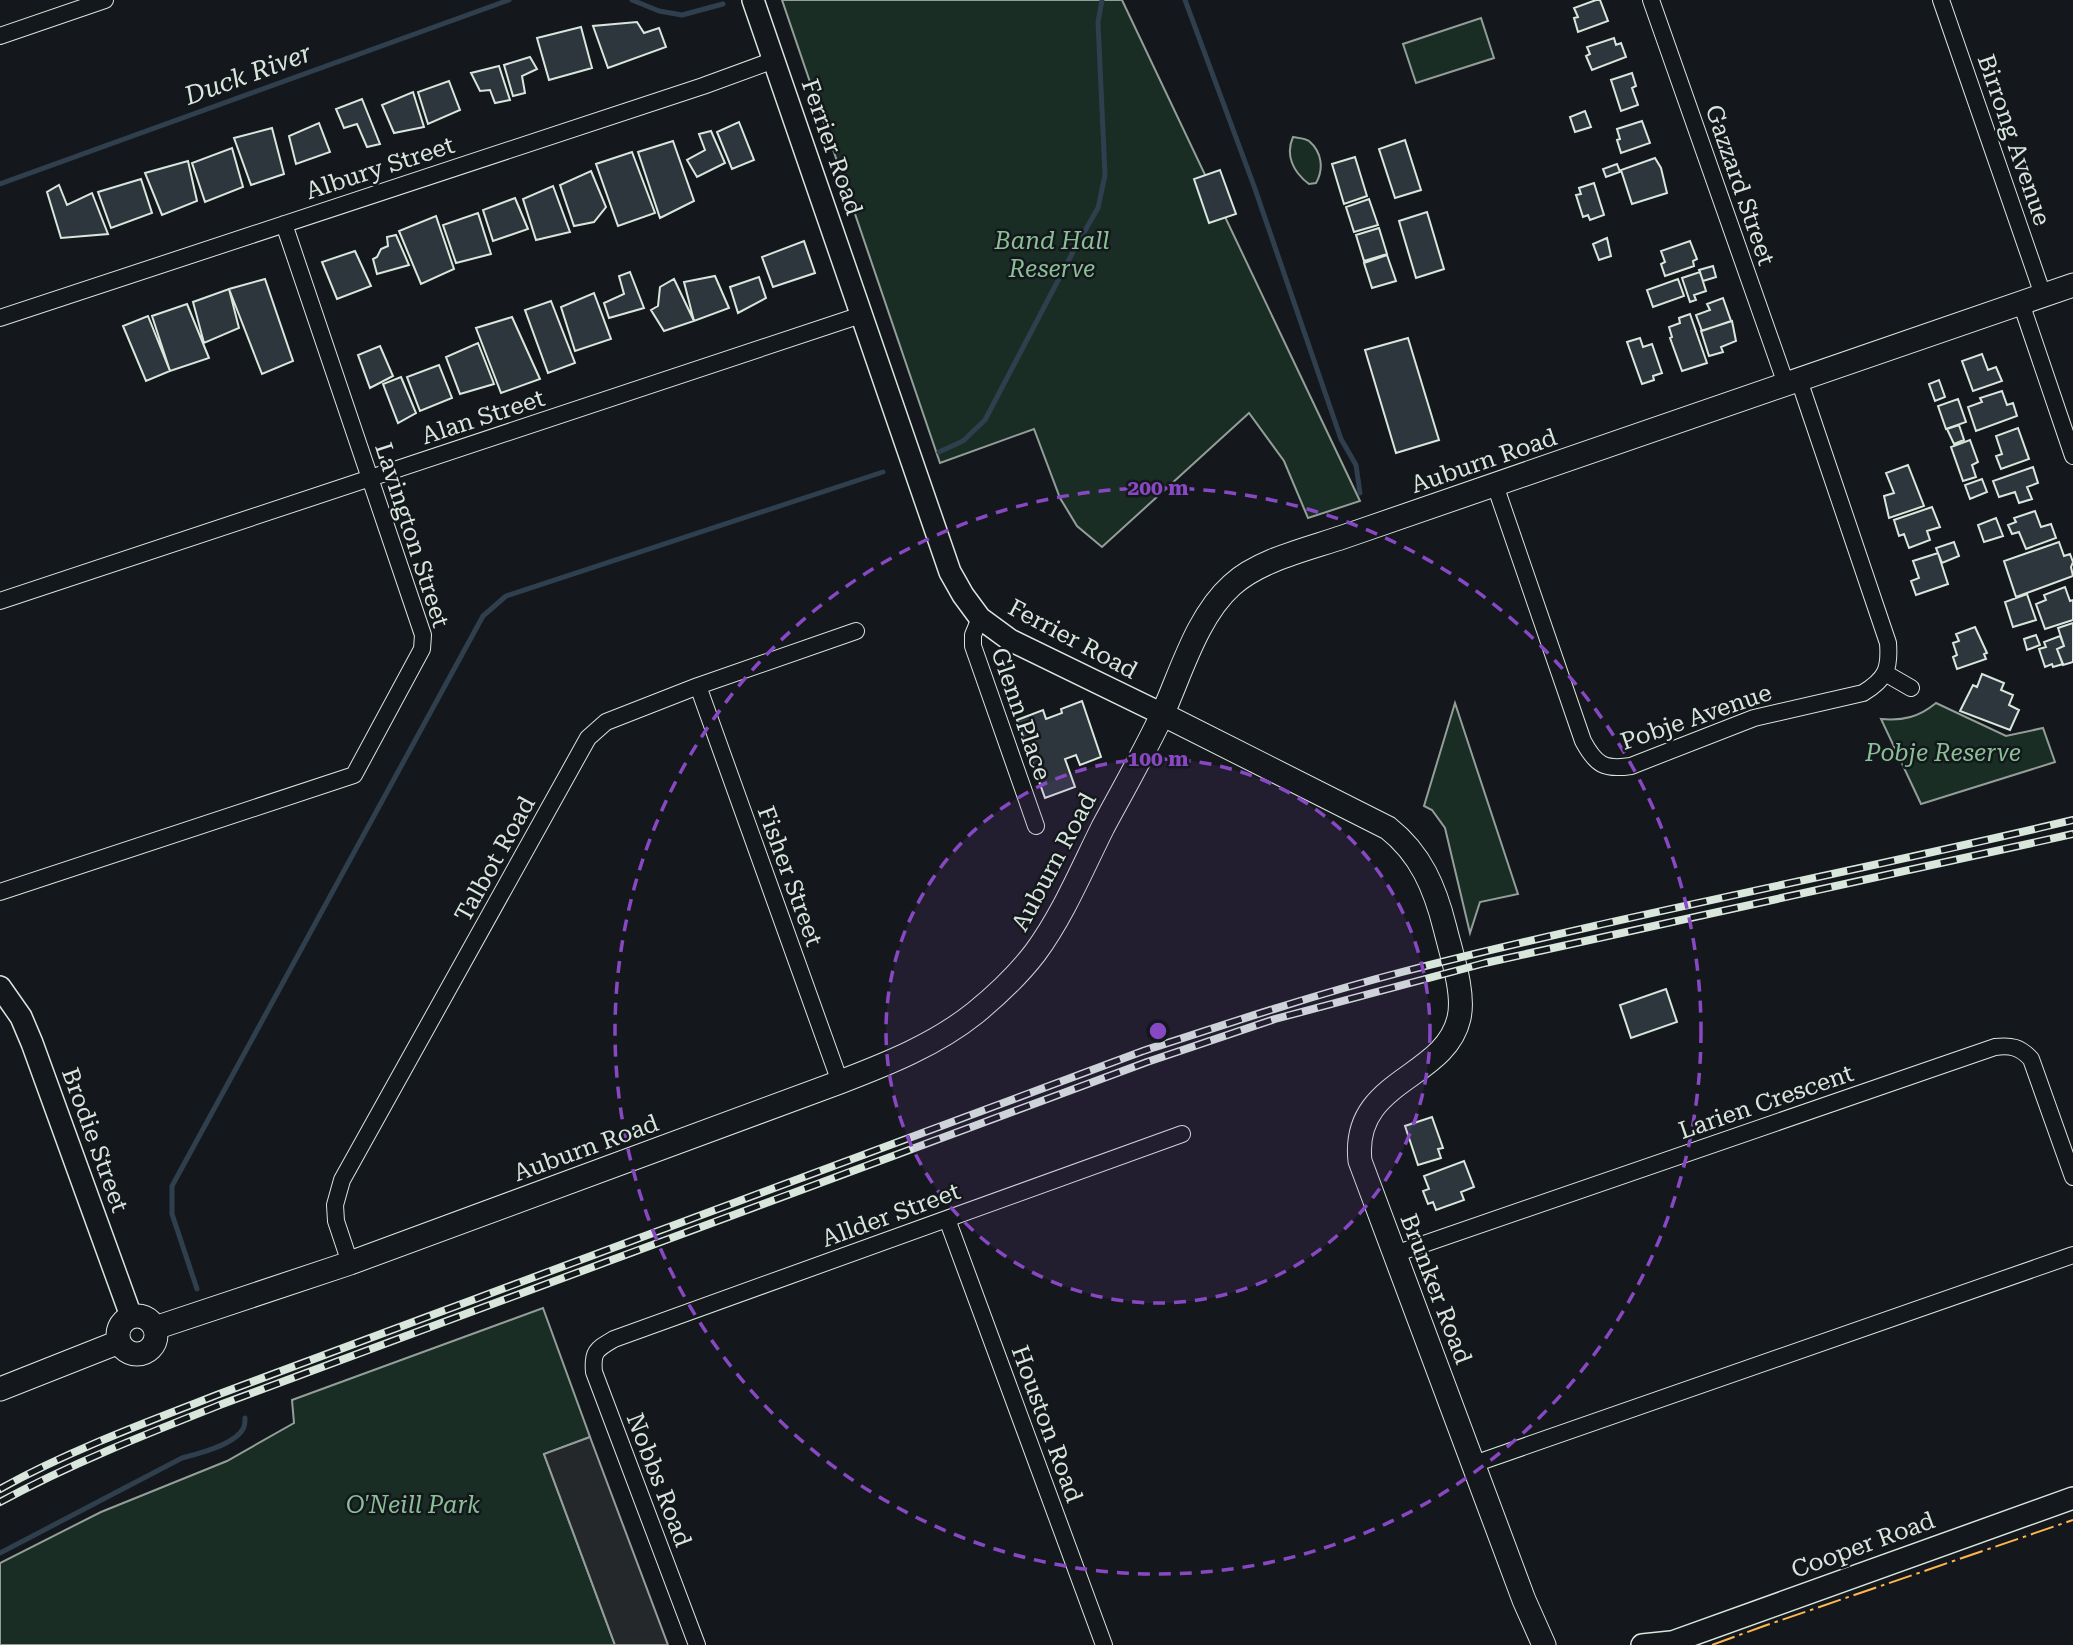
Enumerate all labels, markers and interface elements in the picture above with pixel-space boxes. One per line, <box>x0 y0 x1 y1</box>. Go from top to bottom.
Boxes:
water label: Duck River <box>179 37 316 111</box>
street label: Birrong Avenue <box>1972 51 2056 229</box>
street label: Ferrier Road <box>796 75 868 219</box>
street label: Gazzard Street <box>1699 101 1781 269</box>
street label: Albury Street <box>302 131 458 205</box>
park label: Band Hall Reserve <box>994 227 1109 283</box>
street label: Alan Street <box>418 384 548 450</box>
street label: Auburn Road <box>1407 423 1561 499</box>
street label: Lavington Street <box>369 439 455 631</box>
text: 200 m <box>1128 476 1188 500</box>
street label: Ferrier Road <box>1004 593 1142 685</box>
street label: Glenn Place <box>985 644 1057 784</box>
street label: Pobje Avenue <box>1617 678 1775 756</box>
park label: Pobje Reserve <box>1864 739 2021 767</box>
text: 100 m <box>1128 747 1188 771</box>
street label: Auburn Road <box>1006 788 1102 936</box>
street label: Talbot Road <box>449 791 541 927</box>
street label: Fisher Street <box>752 802 828 950</box>
centre of rings <box>1146 1019 1170 1043</box>
street label: Larien Crescent <box>1675 1059 1857 1145</box>
street label: Brodie Street <box>56 1064 134 1216</box>
street label: Auburn Road <box>510 1109 662 1187</box>
street label: Allder Street <box>818 1177 964 1253</box>
street label: Brunker Road <box>1395 1210 1477 1368</box>
street label: Houston Road <box>1006 1342 1088 1506</box>
street label: Nobbs Road <box>621 1409 697 1551</box>
park label: O'Neill Park <box>346 1491 480 1519</box>
street label: Cooper Road <box>1787 1506 1939 1584</box>

